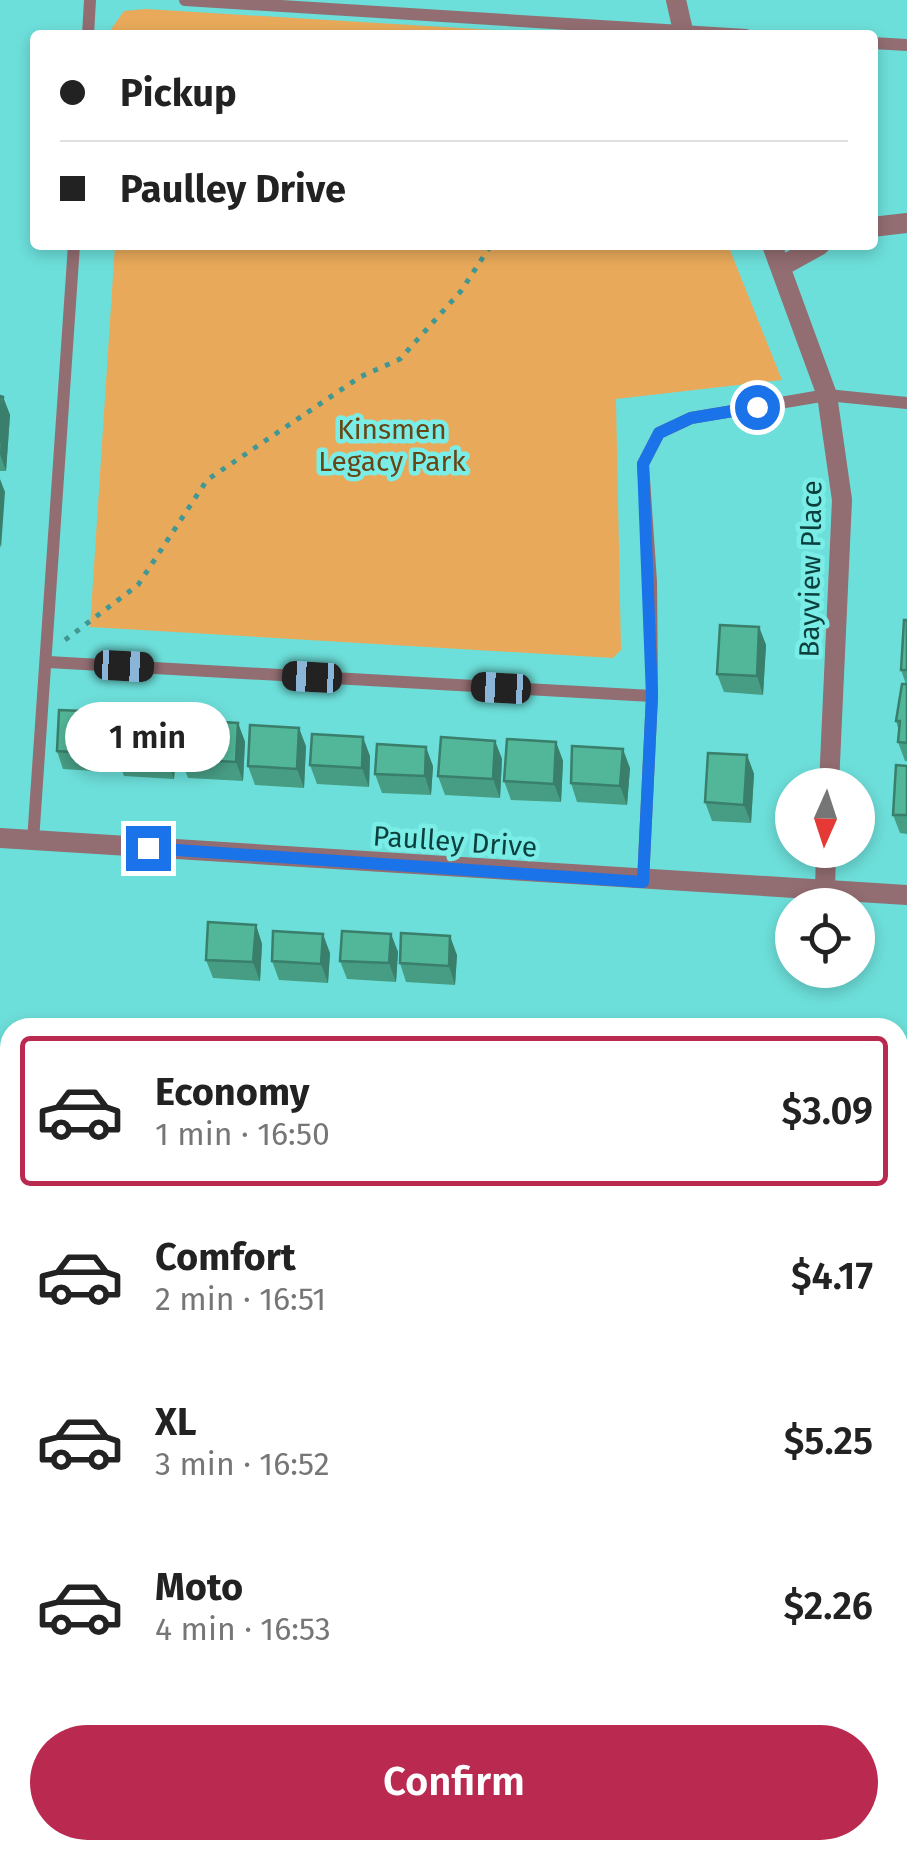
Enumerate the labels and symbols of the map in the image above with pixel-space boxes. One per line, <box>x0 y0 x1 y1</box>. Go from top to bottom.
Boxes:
route start <box>735 385 780 430</box>
park label: Kinsmen Legacy Park <box>318 413 466 478</box>
street label: Bayview Place <box>792 480 829 658</box>
car <box>93 649 155 683</box>
car <box>281 660 343 694</box>
car <box>470 671 532 705</box>
callout: 1 min <box>66 703 230 773</box>
north arrow <box>775 768 875 868</box>
street label: Paulley Drive <box>372 819 538 864</box>
route end <box>126 826 171 871</box>

